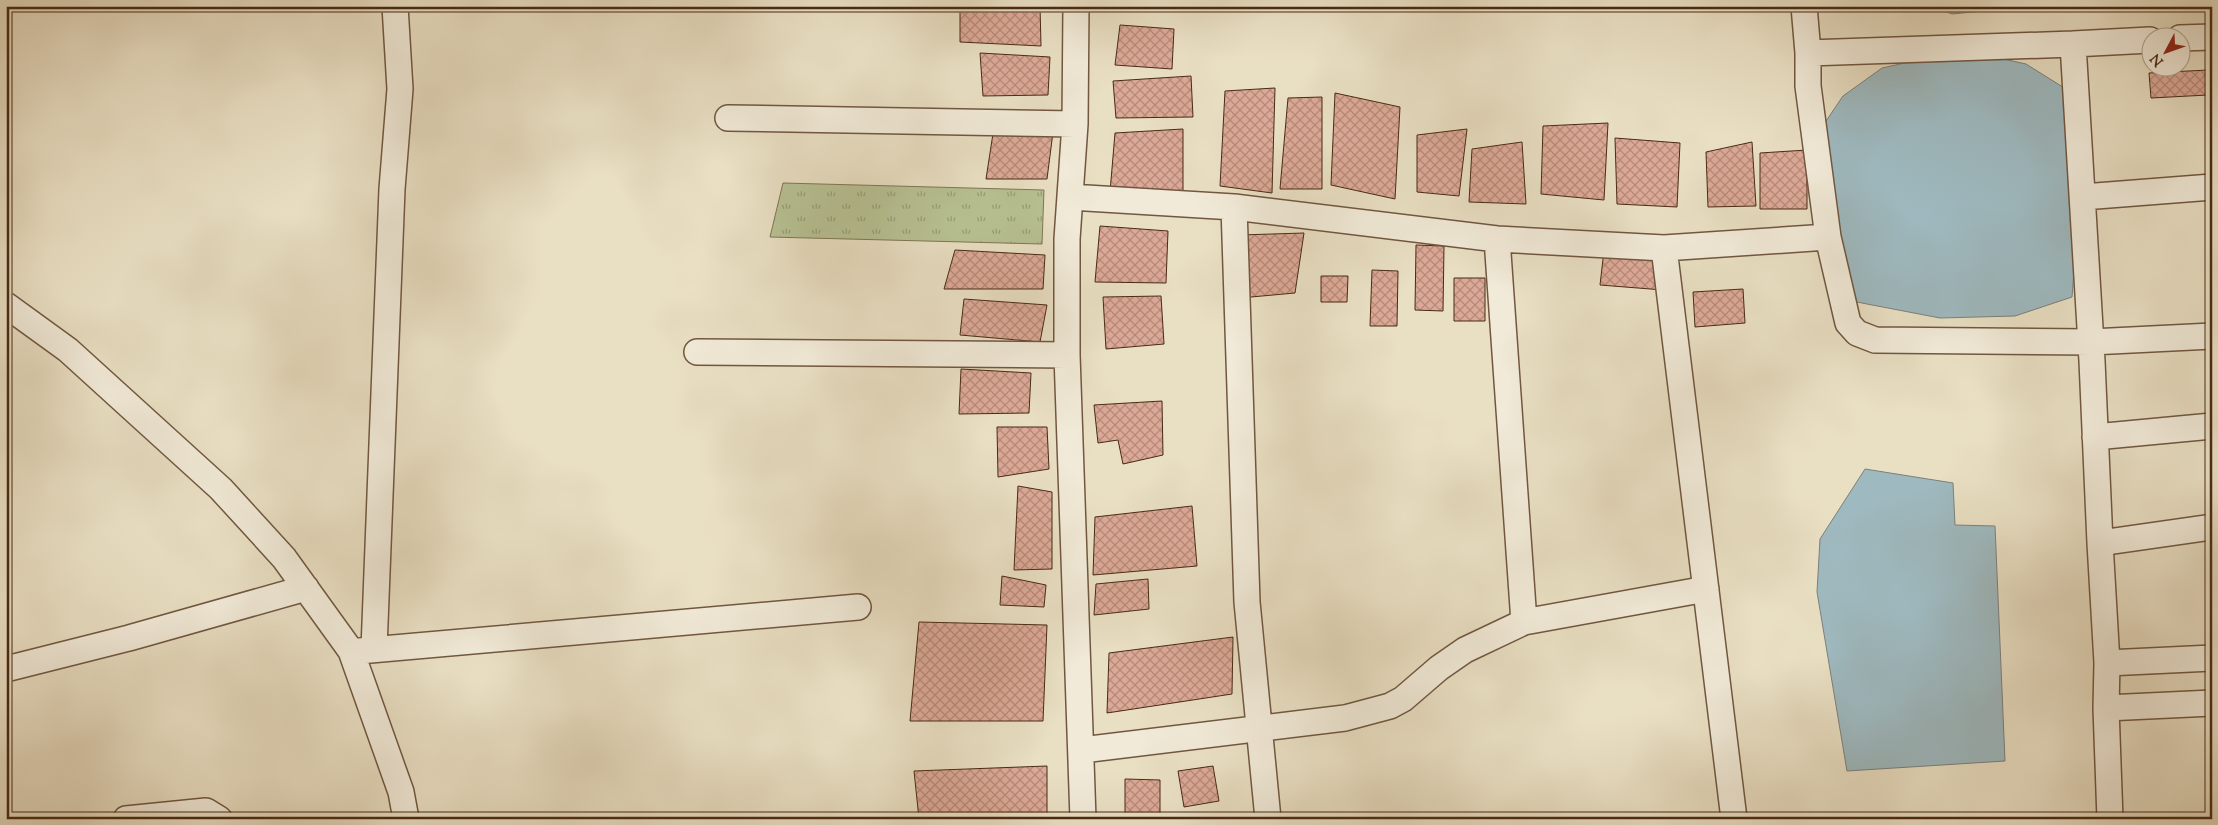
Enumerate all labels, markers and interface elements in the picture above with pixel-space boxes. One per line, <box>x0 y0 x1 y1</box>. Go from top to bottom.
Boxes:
north arrow <box>2140 28 2190 78</box>
text: N <box>2146 48 2169 70</box>

